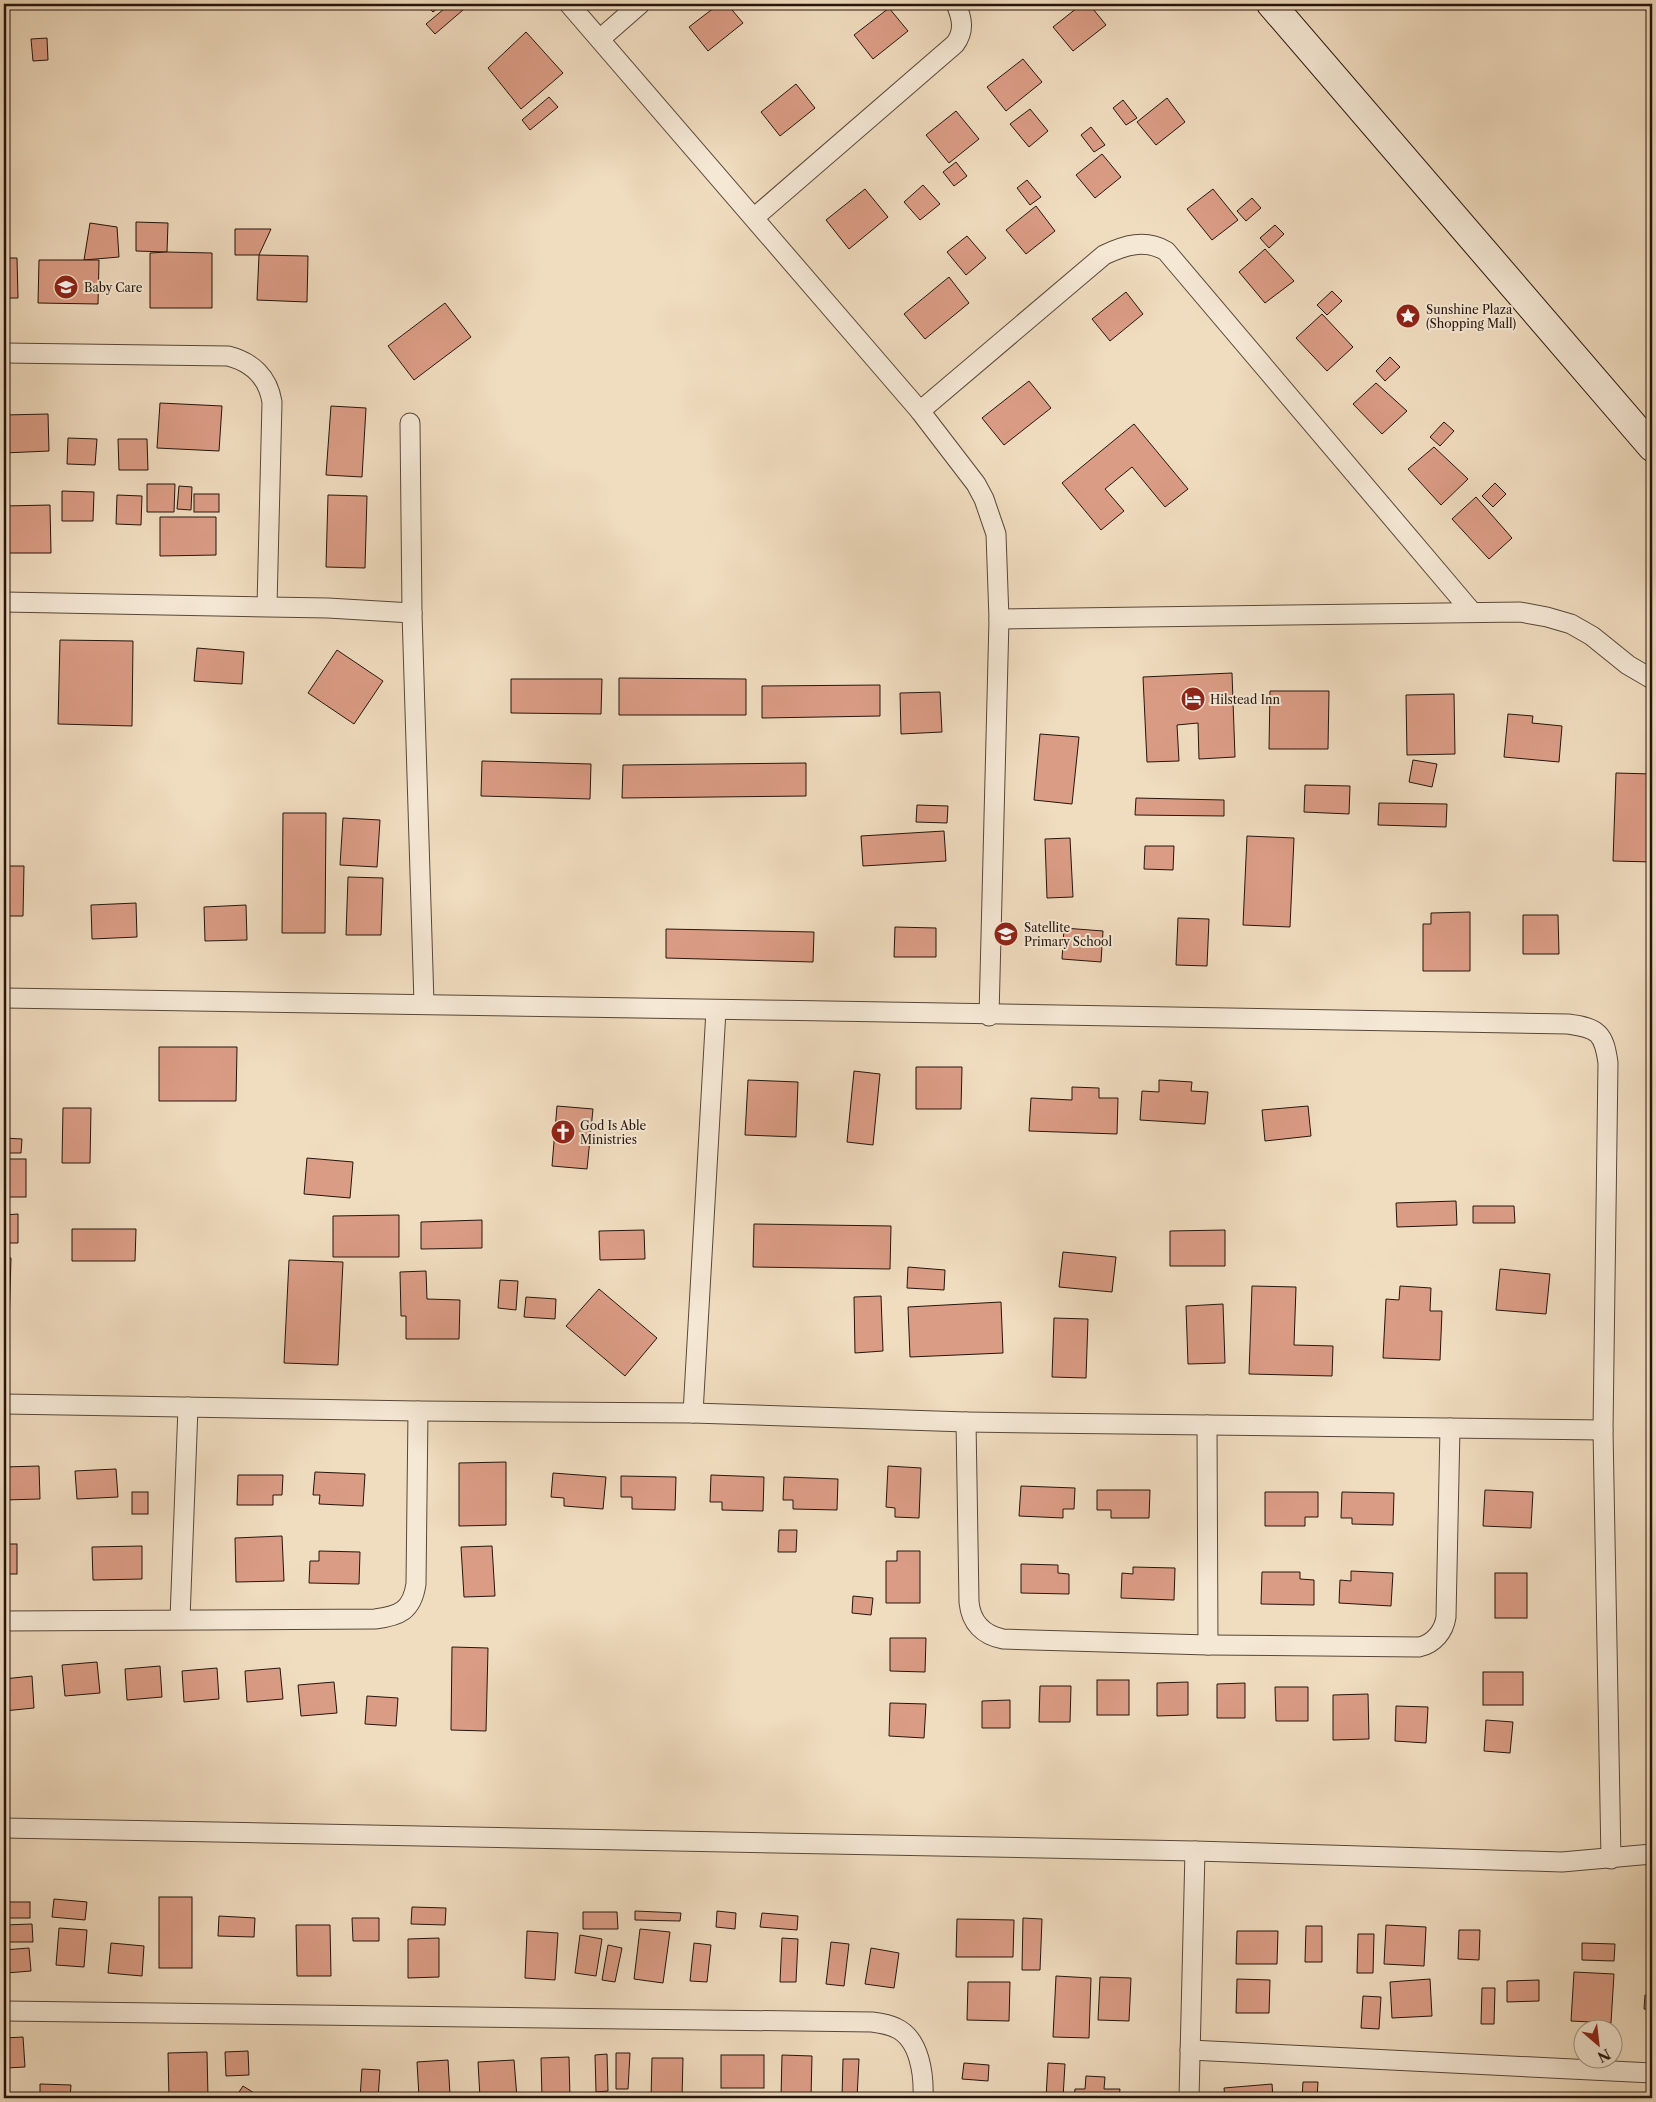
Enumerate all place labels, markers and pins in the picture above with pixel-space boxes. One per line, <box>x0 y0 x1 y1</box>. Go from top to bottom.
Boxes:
school or university icon: Baby Care <box>53 274 79 300</box>
place label: Baby Care <box>84 280 143 295</box>
place label: Sunshine Plaza (Shopping Mall) <box>1426 302 1517 331</box>
place icon: Sunshine Plaza (Shopping Mall) <box>1395 303 1421 329</box>
hotel icon: Hilstead Inn <box>1180 686 1206 712</box>
place label: Hilstead Inn <box>1210 692 1280 707</box>
place label: Satellite Primary School <box>1024 920 1112 949</box>
school or university icon: Satellite Primary School <box>993 921 1019 947</box>
place label: God Is Able Ministries <box>580 1118 647 1147</box>
church icon: God Is Able Ministries <box>550 1119 576 1145</box>

